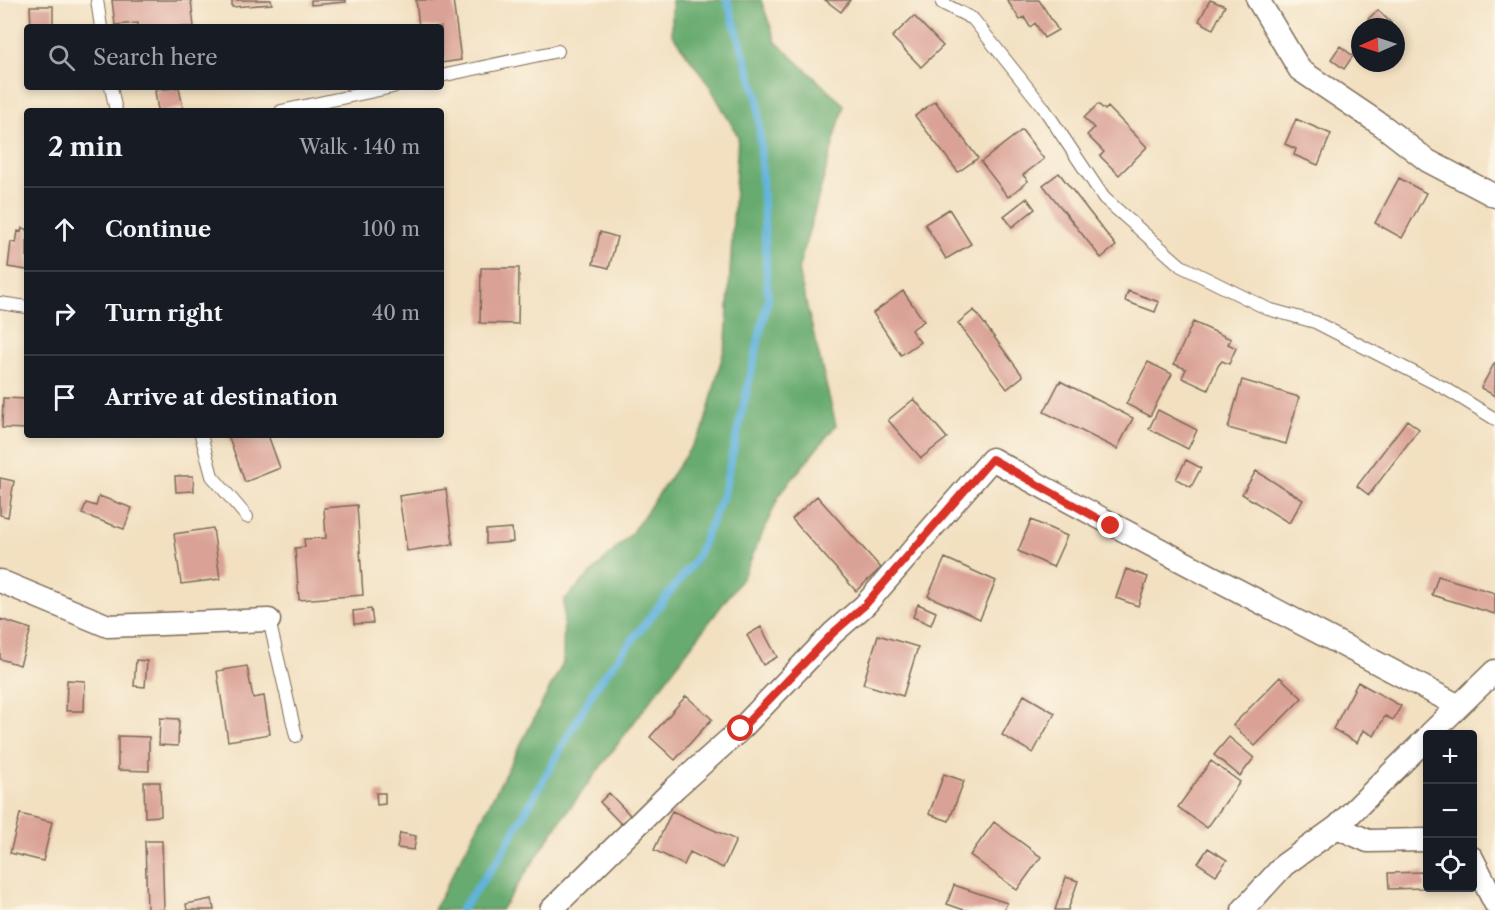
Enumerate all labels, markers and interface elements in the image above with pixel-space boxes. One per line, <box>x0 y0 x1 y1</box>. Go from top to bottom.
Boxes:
north arrow <box>1351 18 1405 72</box>
search box <box>24 24 444 90</box>
icon: search <box>45 41 78 74</box>
text: Search here <box>93 44 218 71</box>
text: 2 min <box>48 131 123 163</box>
text: Walk · 140 m <box>299 135 420 159</box>
icon: ahead <box>48 213 81 246</box>
text: Continue <box>105 216 211 243</box>
text: 100 m <box>362 217 420 241</box>
icon: right <box>48 297 81 330</box>
text: Turn right <box>105 300 223 327</box>
text: 40 m <box>372 301 420 325</box>
icon: arrive <box>48 381 81 414</box>
text: Arrive at destination <box>105 384 338 411</box>
route end <box>1097 512 1123 538</box>
route start <box>727 715 753 741</box>
map controls <box>1423 730 1477 892</box>
button: + <box>1423 730 1477 784</box>
button: − <box>1423 784 1477 838</box>
button: locate <box>1423 838 1477 892</box>

